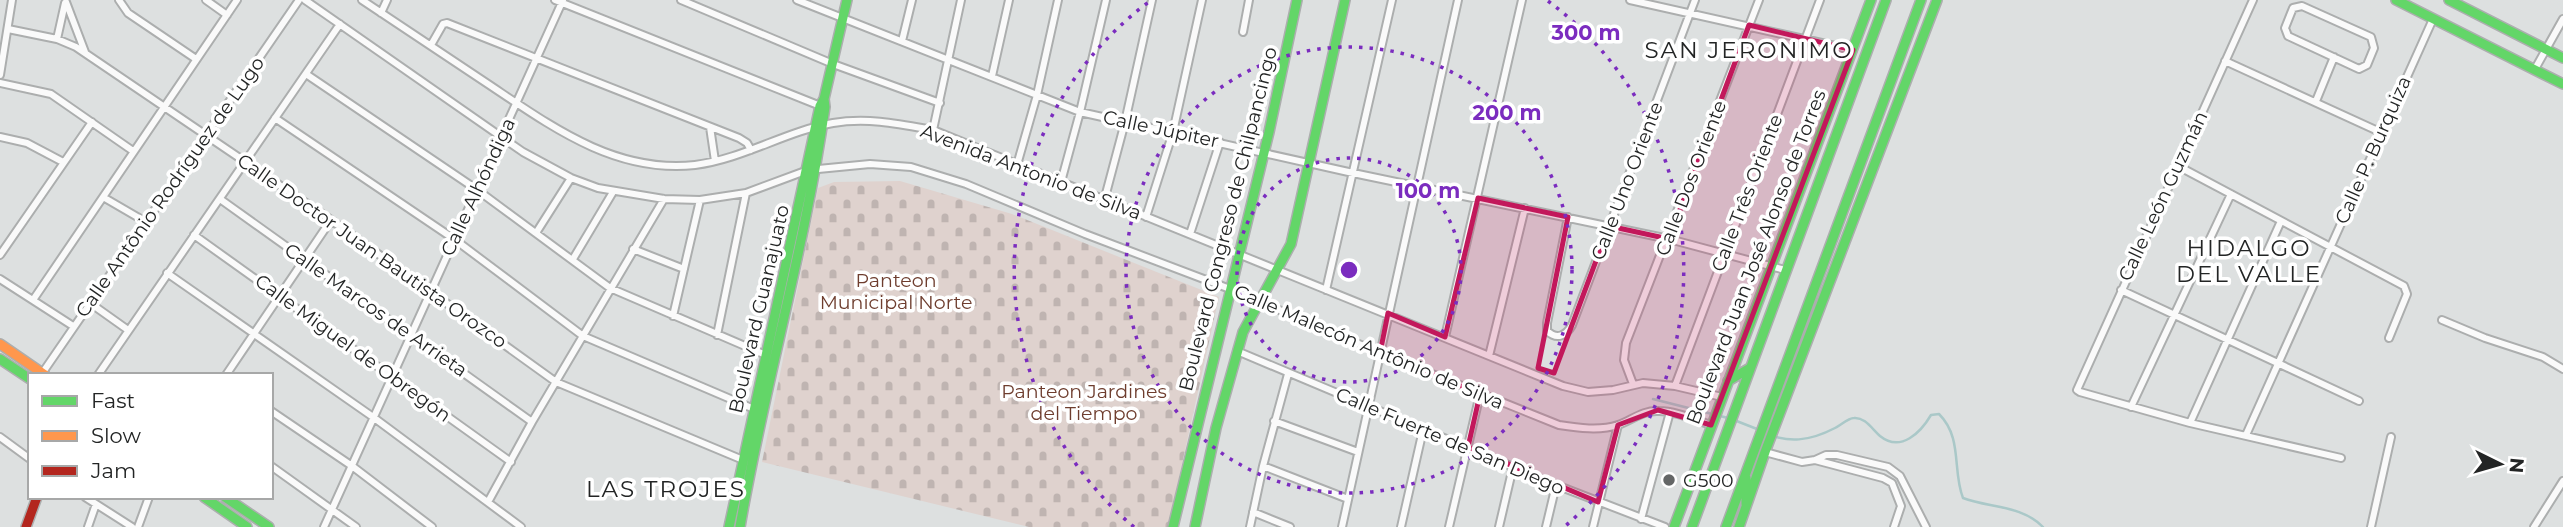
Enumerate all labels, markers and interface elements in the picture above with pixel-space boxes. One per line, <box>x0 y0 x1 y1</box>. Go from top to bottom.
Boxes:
text: 300 m <box>1551 20 1620 45</box>
district label: SAN JERONIMO <box>1644 36 1854 64</box>
street label: Boulevard Congreso de Chilpancingo <box>1174 45 1282 393</box>
street label: Calle Antônio Rodríguez de Lugo <box>71 52 269 322</box>
street label: Calle P. Burquiza <box>2330 72 2416 228</box>
street label: Boulevard Juan José Alonso de Torres <box>1681 86 1831 428</box>
street label: Calle Dos Oriente <box>1651 97 1731 259</box>
street label: Calle Uno Oriente <box>1586 99 1668 263</box>
text: 200 m <box>1473 100 1541 125</box>
street label: Calle Júpiter <box>1101 106 1221 152</box>
street label: Calle León Guzmán <box>2114 107 2212 285</box>
street label: Calle Três Oriente <box>1706 111 1788 275</box>
street label: Calle Alhóndiga <box>436 114 520 260</box>
street label: Avenida Antonio de Silva <box>917 119 1145 225</box>
street label: Calle Doctor Juan Bautista Orozco <box>233 149 511 353</box>
text: 100 m <box>1396 178 1460 203</box>
street label: Boulevard Guanajuato <box>724 203 794 415</box>
district label: HIDALGO DEL VALLE <box>2176 234 2322 288</box>
street label: Calle Marcos de Arrieta <box>280 238 472 382</box>
centre of rings <box>1337 258 1361 282</box>
street label: Calle Miguel de Obregón <box>251 269 455 427</box>
park label: Panteon Municipal Norte <box>820 269 972 314</box>
street label: Calle Malecón Antônio de Silva <box>1231 280 1507 414</box>
legend <box>28 373 273 499</box>
park label: Panteon Jardines del Tiempo <box>1001 380 1167 425</box>
street label: Calle Fuerte de San Diego <box>1332 382 1568 500</box>
text: Fast <box>91 388 135 413</box>
text: Slow <box>91 423 141 448</box>
north arrow <box>2465 429 2535 499</box>
text: N <box>2504 457 2529 474</box>
text: Jam <box>90 458 136 483</box>
place label: G500 <box>1683 469 1734 492</box>
marker: G500 <box>1661 472 1677 488</box>
district label: LAS TROJES <box>586 475 746 503</box>

